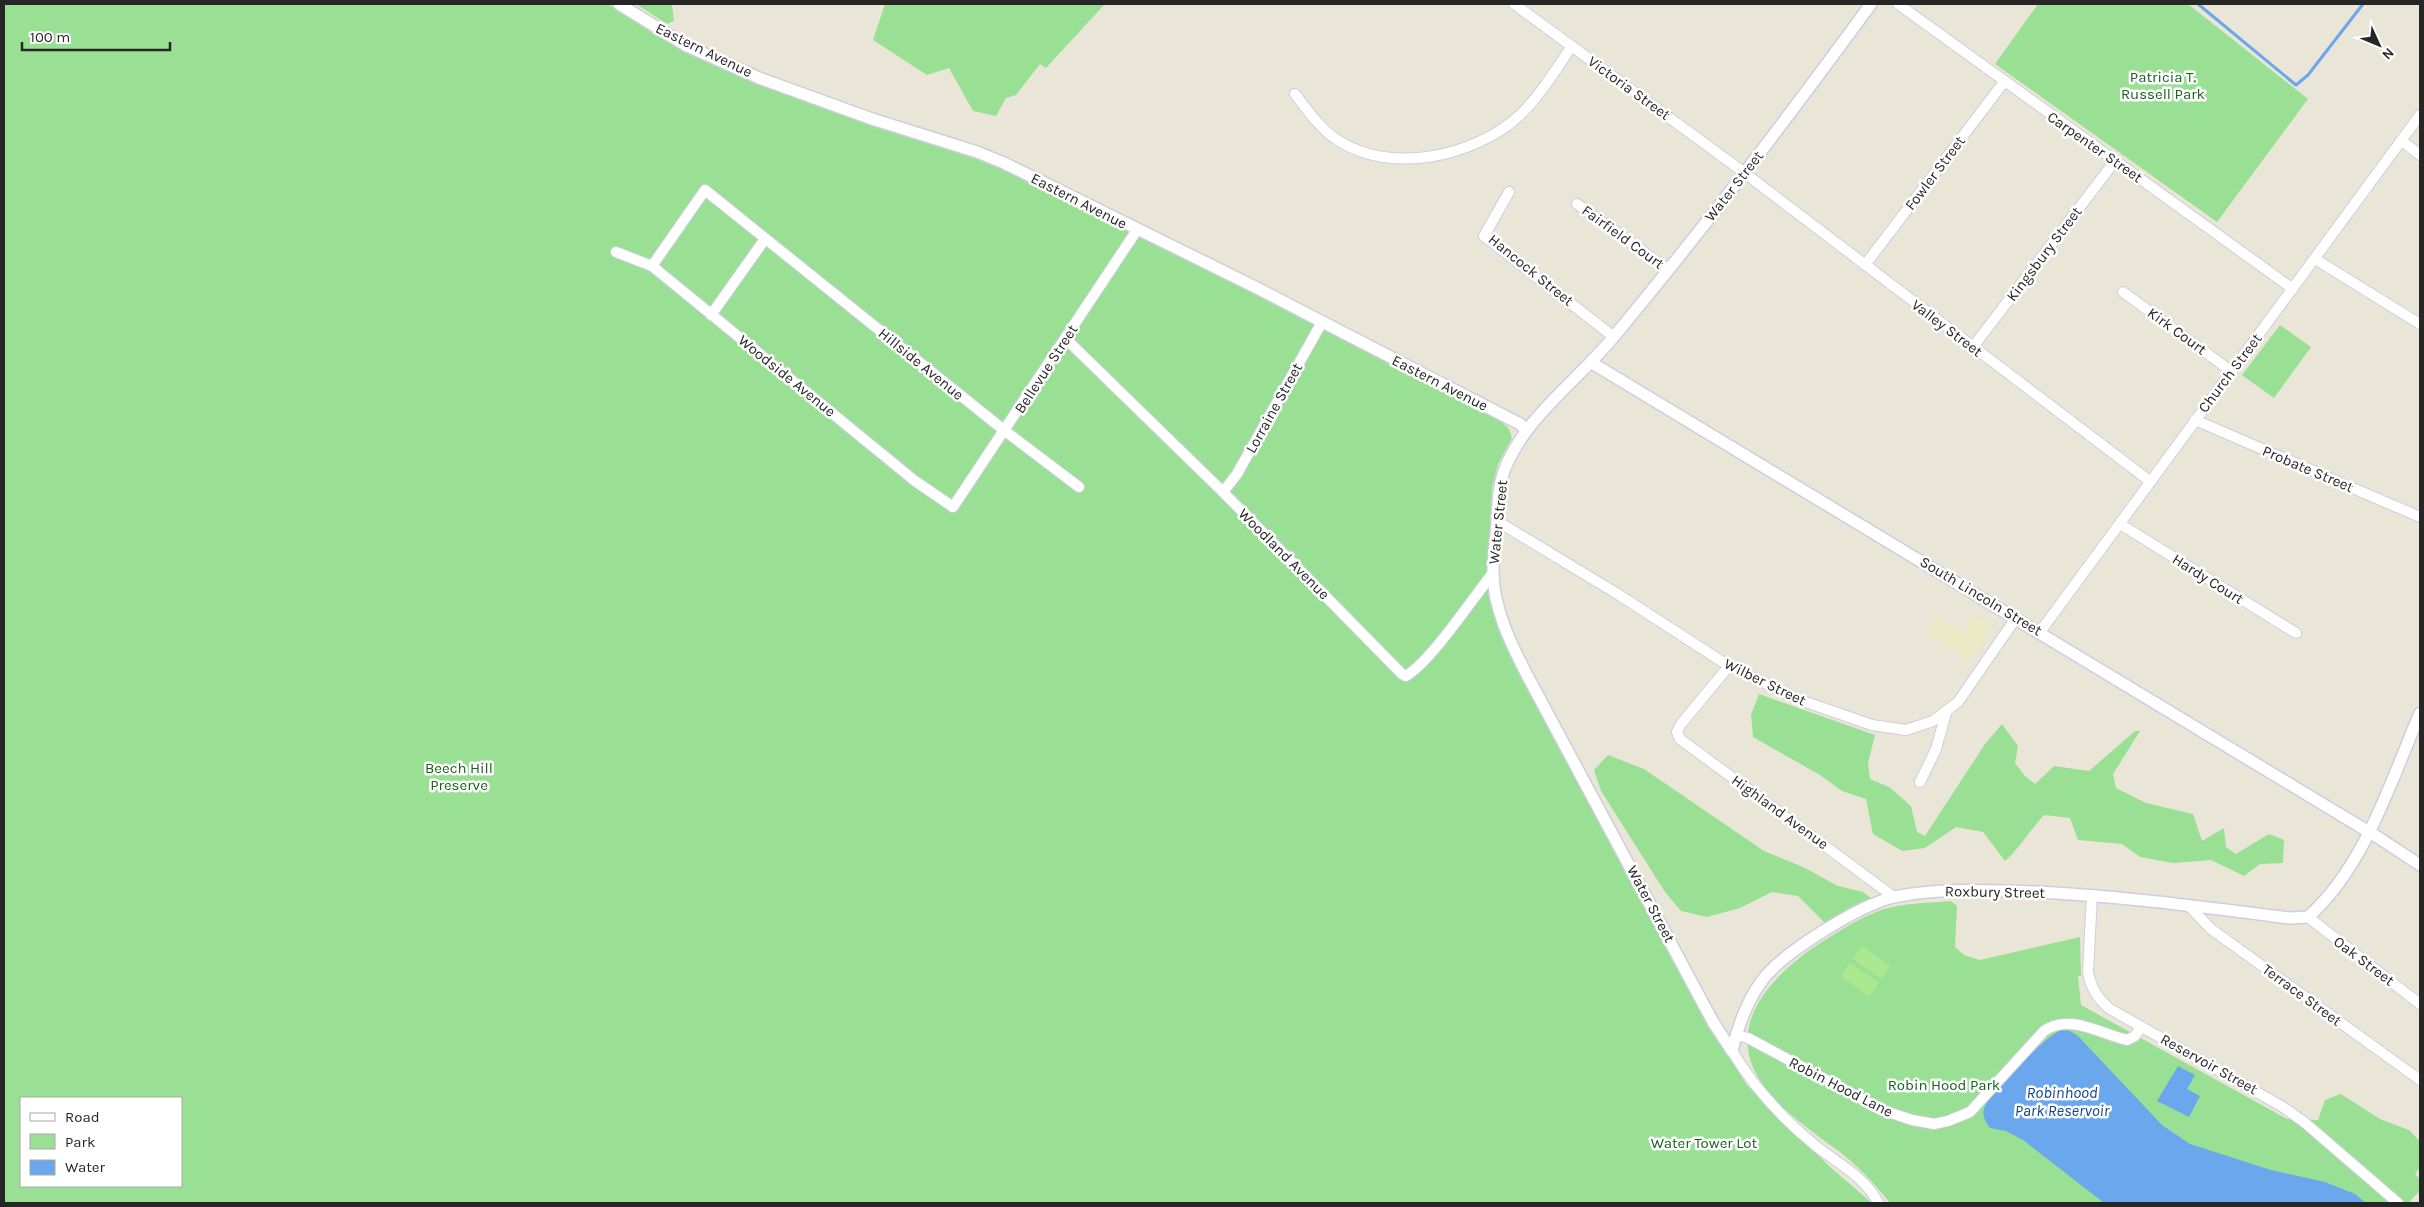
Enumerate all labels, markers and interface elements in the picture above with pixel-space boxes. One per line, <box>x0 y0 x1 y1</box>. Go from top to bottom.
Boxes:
street label: Eastern Avenue <box>653 19 755 81</box>
scale bar <box>22 20 170 52</box>
north arrow <box>2354 20 2404 70</box>
text: 100 m <box>30 28 70 46</box>
text: N <box>2378 44 2398 63</box>
street label: Victoria Street <box>1584 52 1674 124</box>
park label: Patricia T. Russell Park <box>2121 68 2205 103</box>
street label: Carpenter Street <box>2044 108 2146 187</box>
street label: Fowler Street <box>1901 132 1969 214</box>
street label: Water Street <box>1701 147 1767 225</box>
street label: Eastern Avenue <box>1028 169 1130 233</box>
street label: Fairfield Court <box>1578 201 1668 273</box>
street label: Kingsbury Street <box>2002 203 2086 305</box>
street label: Hancock Street <box>1485 230 1577 310</box>
street label: Valley Street <box>1908 296 1986 361</box>
street label: Kirk Court <box>2144 304 2210 359</box>
street label: Bellevue Street <box>1011 321 1082 417</box>
street label: Hillside Avenue <box>875 324 967 404</box>
street label: Church Street <box>2194 330 2266 416</box>
street label: Woodside Avenue <box>735 331 839 421</box>
street label: Eastern Avenue <box>1389 351 1491 415</box>
street label: Lorraine Street <box>1242 359 1306 456</box>
street label: Probate Street <box>2260 442 2357 496</box>
street label: Water Street <box>1485 479 1511 565</box>
street label: Woodland Avenue <box>1235 505 1333 603</box>
street label: Hardy Court <box>2169 550 2247 608</box>
street label: South Lincoln Street <box>1917 552 2046 640</box>
street label: Wilber Street <box>1721 654 1809 710</box>
park label: Beech Hill Preserve <box>425 759 493 794</box>
street label: Highland Avenue <box>1728 771 1832 853</box>
street label: Water Street <box>1623 862 1679 946</box>
street label: Roxbury Street <box>1945 882 2046 902</box>
street label: Oak Street <box>2330 932 2398 990</box>
street label: Terrace Street <box>2259 960 2345 1030</box>
street label: Reservoir Street <box>2157 1030 2261 1098</box>
street label: Robin Hood Lane <box>1786 1053 1896 1121</box>
park label: Robin Hood Park <box>1888 1076 2000 1094</box>
water label: Robinhood Park Reservoir <box>2015 1083 2110 1120</box>
legend <box>20 1097 182 1187</box>
text: Road <box>65 1108 100 1126</box>
text: Park <box>65 1133 95 1151</box>
park label: Water Tower Lot <box>1651 1134 1758 1152</box>
text: Water <box>65 1158 106 1176</box>

